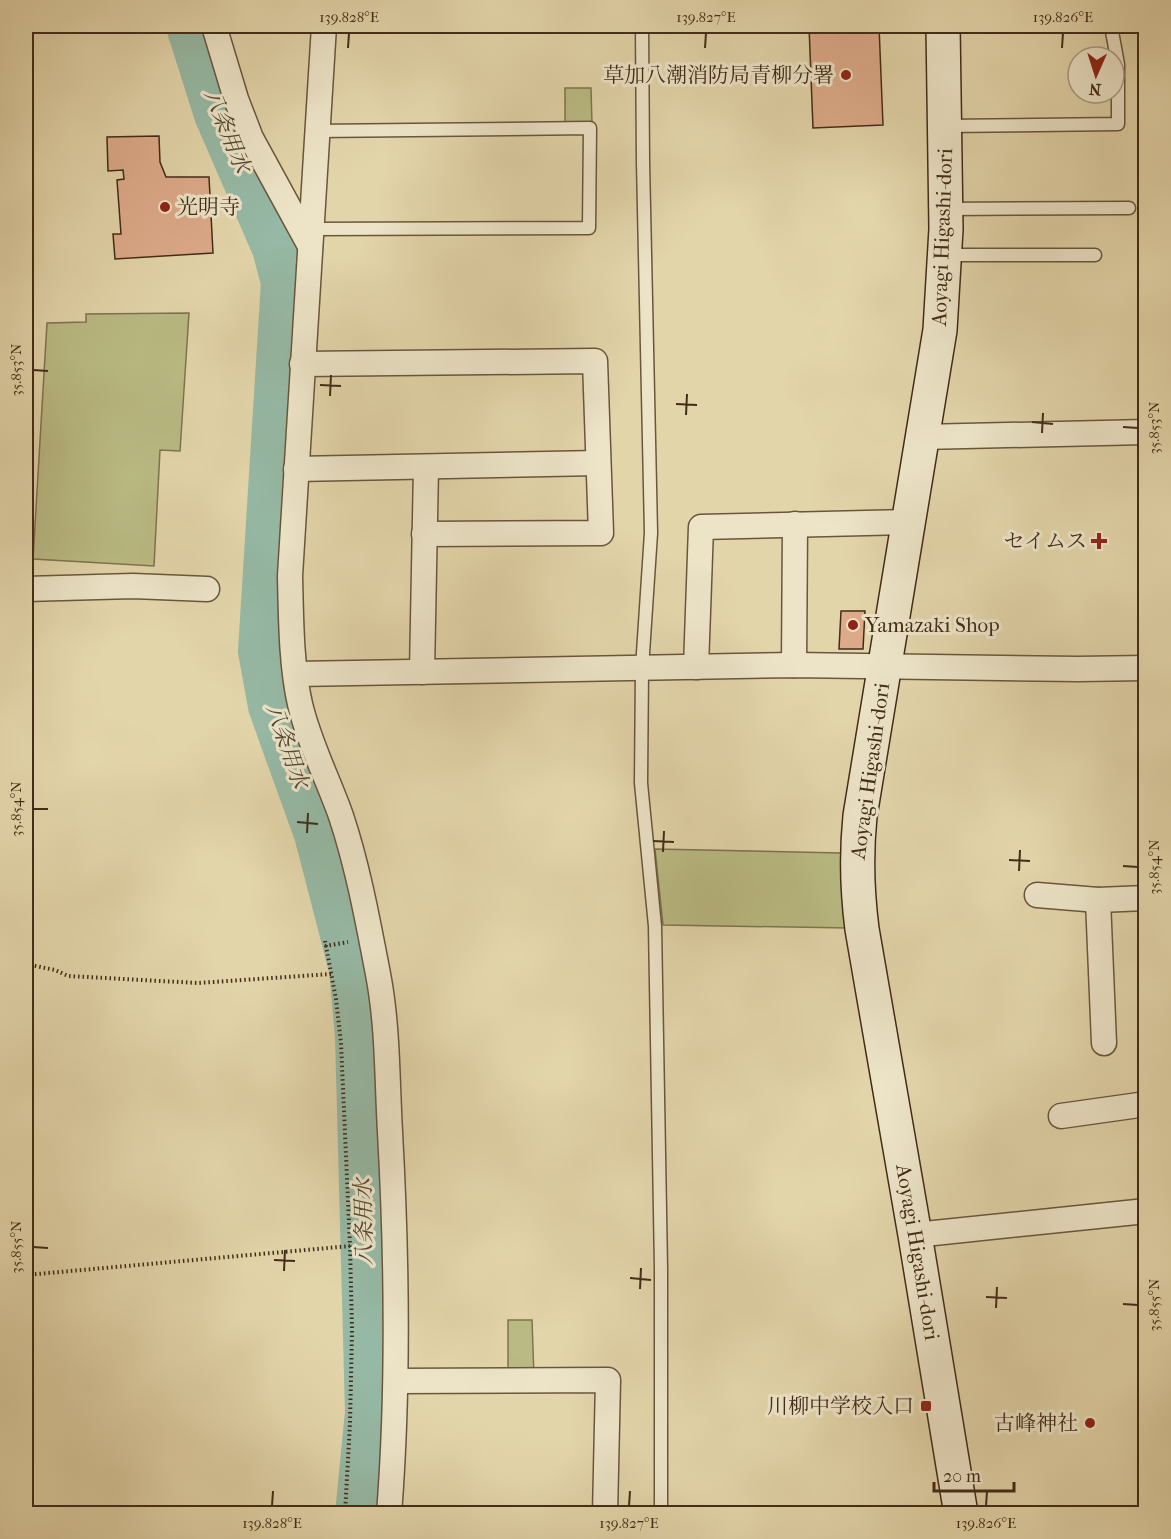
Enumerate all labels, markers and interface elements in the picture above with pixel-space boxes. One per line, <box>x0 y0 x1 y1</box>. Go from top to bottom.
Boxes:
text: 139.828°E <box>319 8 379 26</box>
text: 139.827°E <box>676 8 736 26</box>
text: 139.826°E <box>1033 8 1093 26</box>
north arrow <box>1066 45 1126 105</box>
place label: 草加八潮消防局青柳分署 <box>603 63 834 87</box>
marker: 草加八潮消防局青柳分署 <box>839 68 853 82</box>
text: N <box>1088 80 1102 99</box>
water label: 八条用水 <box>198 85 256 179</box>
street label: Aoyagi Higashi-dori <box>927 148 957 327</box>
place label: 光明寺 <box>177 195 240 219</box>
marker: 光明寺 <box>158 200 172 214</box>
text: 35.853°N <box>7 343 25 396</box>
text: 35.853°N <box>1145 401 1163 454</box>
place label: セイムス <box>1004 529 1087 553</box>
marker: セイムス <box>1092 534 1106 548</box>
place label: Yamazaki Shop <box>864 613 1000 637</box>
marker: Yamazaki Shop <box>846 618 860 632</box>
street label: Aoyagi Higashi-dori <box>846 681 894 862</box>
water label: 八条用水 <box>260 700 314 794</box>
text: 35.854°N <box>7 781 25 837</box>
text: 35.854°N <box>1145 839 1163 895</box>
street label: Aoyagi Higashi-dori <box>891 1161 944 1342</box>
water label: 八条用水 <box>350 1176 378 1266</box>
text: 35.855°N <box>7 1220 25 1273</box>
text: 35.855°N <box>1145 1278 1163 1331</box>
place label: 川柳中学校入口 <box>767 1394 914 1418</box>
marker: 川柳中学校入口 <box>919 1399 933 1413</box>
place label: 古峰神社 <box>994 1411 1078 1435</box>
marker: 古峰神社 <box>1083 1416 1097 1430</box>
scale bar <box>934 1455 1014 1493</box>
text: 20 m <box>943 1466 981 1487</box>
text: 139.828°E <box>242 1514 302 1532</box>
text: 139.827°E <box>599 1514 659 1532</box>
text: 139.826°E <box>956 1514 1016 1532</box>

